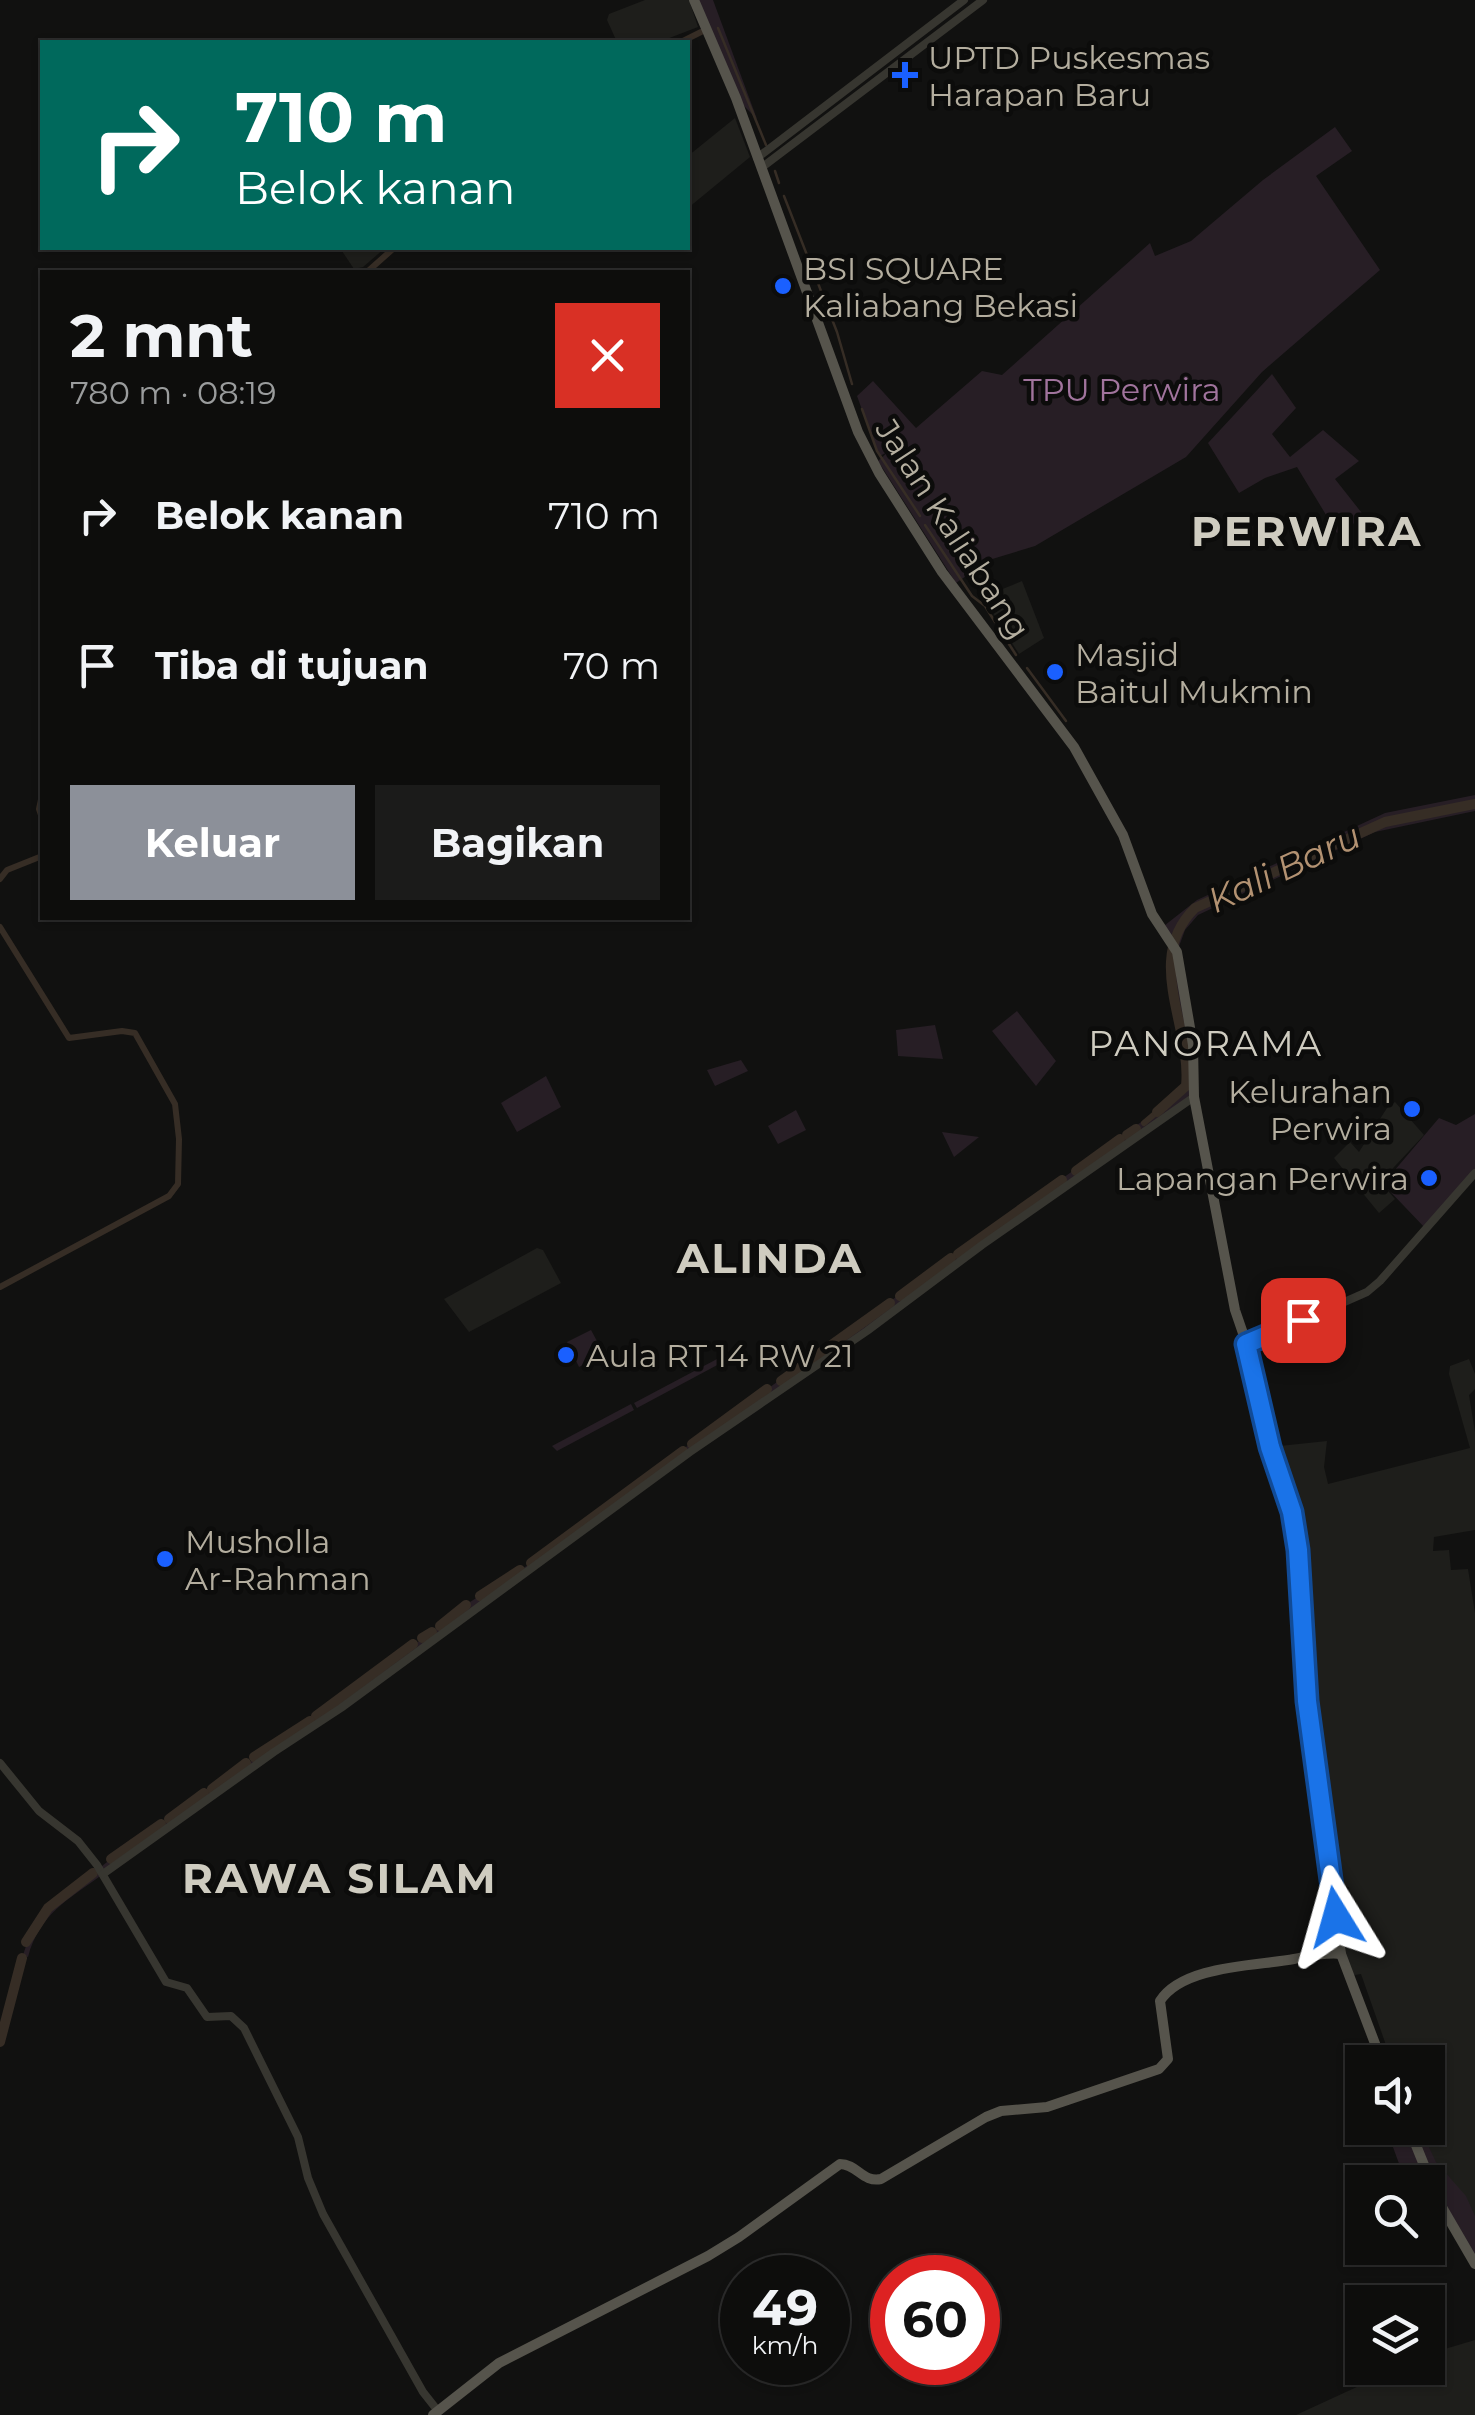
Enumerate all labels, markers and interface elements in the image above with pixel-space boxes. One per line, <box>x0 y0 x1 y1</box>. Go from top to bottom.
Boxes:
place label: UPTD Puskesmas Harapan Baru <box>928 38 1210 114</box>
marker: UPTD Puskesmas Harapan Baru <box>892 62 918 88</box>
text: 710 m <box>235 74 447 160</box>
icon: right <box>70 80 200 210</box>
text: Belok kanan <box>235 160 516 215</box>
place label: BSI SQUARE Kaliabang Bekasi <box>803 249 1078 325</box>
marker: BSI SQUARE Kaliabang Bekasi <box>772 275 794 297</box>
text: 2 mnt <box>70 299 253 372</box>
button: close <box>555 303 660 408</box>
park label: TPU Perwira <box>1023 370 1221 409</box>
text: 780 m · 08:19 <box>70 373 276 412</box>
street label: Jalan Kaliabang <box>867 411 1038 646</box>
icon: right <box>70 488 125 543</box>
text: Belok kanan <box>155 492 404 539</box>
text: 710 m <box>548 492 660 539</box>
district label: PERWIRA <box>1191 505 1423 557</box>
place label: Masjid Baitul Mukmin <box>1075 635 1313 711</box>
icon: arrive <box>70 638 125 693</box>
text: Tiba di tujuan <box>155 642 429 689</box>
text: 70 m <box>563 642 660 689</box>
marker: Masjid Baitul Mukmin <box>1044 661 1066 683</box>
button: Keluar <box>70 785 355 900</box>
button: Bagikan <box>375 785 660 900</box>
water label: Kali Baru <box>1201 814 1367 922</box>
district label: PANORAMA <box>1088 1022 1324 1065</box>
place label: Kelurahan Perwira <box>1228 1072 1392 1148</box>
marker: Kelurahan Perwira <box>1401 1098 1423 1120</box>
place label: Lapangan Perwira <box>1116 1159 1409 1198</box>
marker: Lapangan Perwira <box>1418 1167 1440 1189</box>
district label: ALINDA <box>676 1232 863 1284</box>
pin <box>1261 1278 1346 1363</box>
icon: arrive <box>1276 1293 1331 1348</box>
place label: Aula RT 14 RW 21 <box>586 1336 853 1375</box>
marker: Aula RT 14 RW 21 <box>555 1344 577 1366</box>
place label: Musholla Ar-Rahman <box>185 1522 371 1598</box>
marker: Musholla Ar-Rahman <box>154 1548 176 1570</box>
district label: RAWA SILAM <box>182 1852 498 1904</box>
position arrow <box>1284 1865 1388 1969</box>
map controls <box>1345 2045 1445 2385</box>
button: sound <box>1345 2045 1445 2145</box>
button: search <box>1345 2165 1445 2265</box>
speed limit sign: 60 <box>870 2255 1000 2385</box>
text: 49 <box>752 2277 818 2338</box>
button: layers <box>1345 2285 1445 2385</box>
text: km/h <box>752 2330 818 2360</box>

